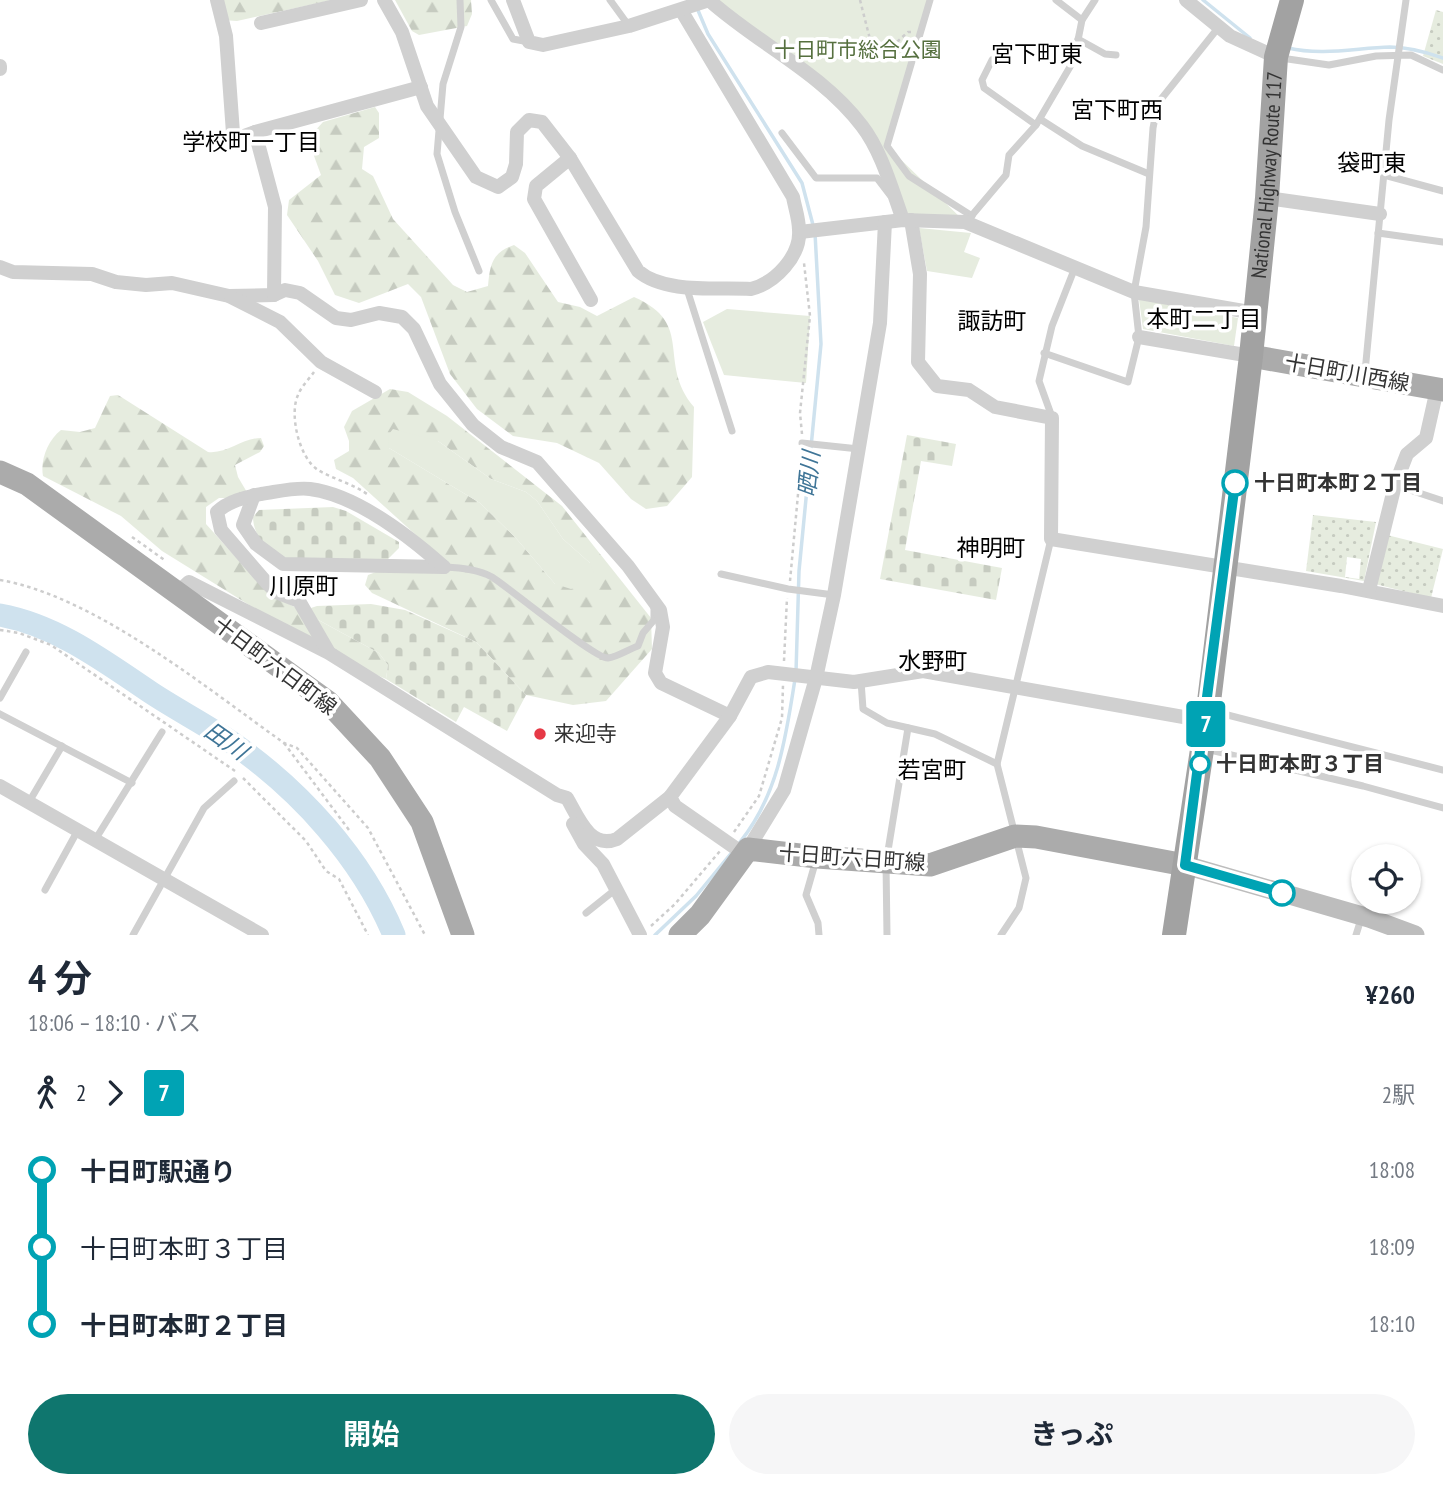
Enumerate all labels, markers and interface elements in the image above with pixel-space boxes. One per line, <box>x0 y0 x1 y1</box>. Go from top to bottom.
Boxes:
park label: 十日町市総合公園 <box>774 36 942 63</box>
district label: 宮下町東 <box>991 39 1083 68</box>
street label: National Highway Route 117 <box>1245 71 1288 280</box>
district label: 宮下町西 <box>1071 95 1163 124</box>
district label: 学校町一丁目 <box>182 127 320 156</box>
district label: 袋町東 <box>1338 148 1407 177</box>
district label: 本町二丁目 <box>1147 304 1262 333</box>
district label: 諏訪町 <box>958 306 1027 335</box>
street label: 十日町川西線 <box>1283 348 1411 397</box>
water label: 晒川 <box>792 447 826 498</box>
place label: 十日町本町２丁目 <box>1254 469 1422 496</box>
marker: 十日町本町２丁目 <box>1222 470 1248 496</box>
district label: 神明町 <box>957 533 1026 562</box>
district label: 川原町 <box>270 571 339 600</box>
street label: 十日町六日町線 <box>208 611 342 721</box>
district label: 水野町 <box>899 646 968 675</box>
line badge: 7 <box>1183 701 1229 747</box>
text: 7 <box>1200 708 1212 739</box>
water label: 田川 <box>199 716 256 767</box>
place label: 来迎寺 <box>554 720 617 747</box>
marker: 来迎寺 <box>532 726 548 742</box>
place label: 十日町本町３丁目 <box>1216 750 1384 777</box>
marker: 十日町本町３丁目 <box>1190 754 1210 774</box>
district label: 若宮町 <box>898 755 967 784</box>
street label: 十日町六日町線 <box>778 839 926 876</box>
map controls <box>1351 844 1421 914</box>
button: locate <box>1351 844 1421 914</box>
unlabelled marker <box>1269 880 1295 906</box>
text: 4 分 <box>28 953 92 1002</box>
text: ¥260 <box>1365 978 1415 1011</box>
text: 18:06 – 18:10 · バス <box>28 1008 201 1037</box>
icon: walk <box>28 1074 66 1112</box>
icon: forward <box>96 1074 134 1112</box>
text: 7 <box>158 1077 170 1108</box>
text: 2 <box>76 1078 86 1107</box>
text: 2駅 <box>1382 1080 1415 1109</box>
text: 十日町駅通り <box>80 1155 236 1188</box>
text: 18:08 <box>1369 1155 1415 1184</box>
text: 十日町本町３丁目 <box>80 1232 288 1265</box>
text: 18:09 <box>1369 1232 1415 1261</box>
text: 十日町本町２丁目 <box>80 1309 288 1342</box>
text: 18:10 <box>1369 1309 1415 1338</box>
button: 開始 <box>28 1394 715 1474</box>
button: きっぷ <box>729 1394 1415 1474</box>

